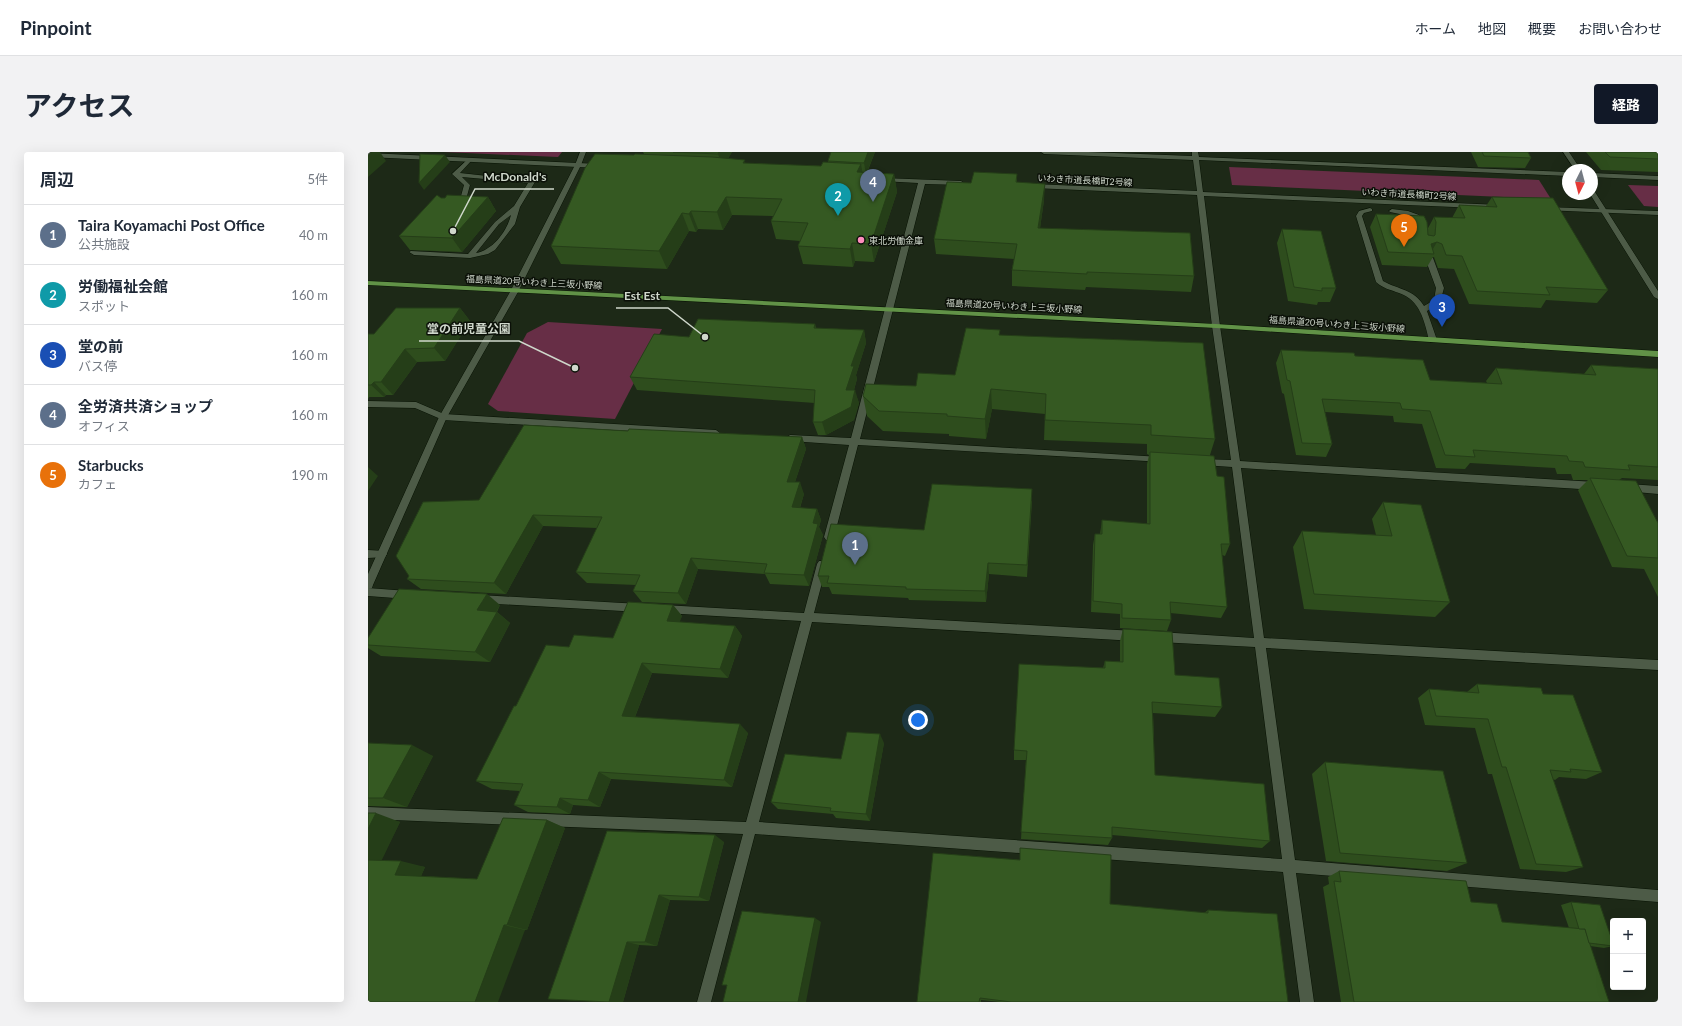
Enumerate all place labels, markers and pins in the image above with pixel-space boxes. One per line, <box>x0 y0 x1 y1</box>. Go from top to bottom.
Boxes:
callout: McDonald's <box>475 165 554 189</box>
pin: 4 <box>860 169 886 202</box>
pin: 2 <box>825 183 851 216</box>
pin: 5 <box>1391 214 1417 247</box>
marker: 東北労働金庫 <box>856 235 866 245</box>
place label: 東北労働金庫 <box>869 235 923 246</box>
callout: Est Est <box>616 284 668 308</box>
pin: 3 <box>1429 294 1455 327</box>
callout: 堂の前児童公園 <box>419 317 519 341</box>
pin: 1 <box>842 532 868 565</box>

